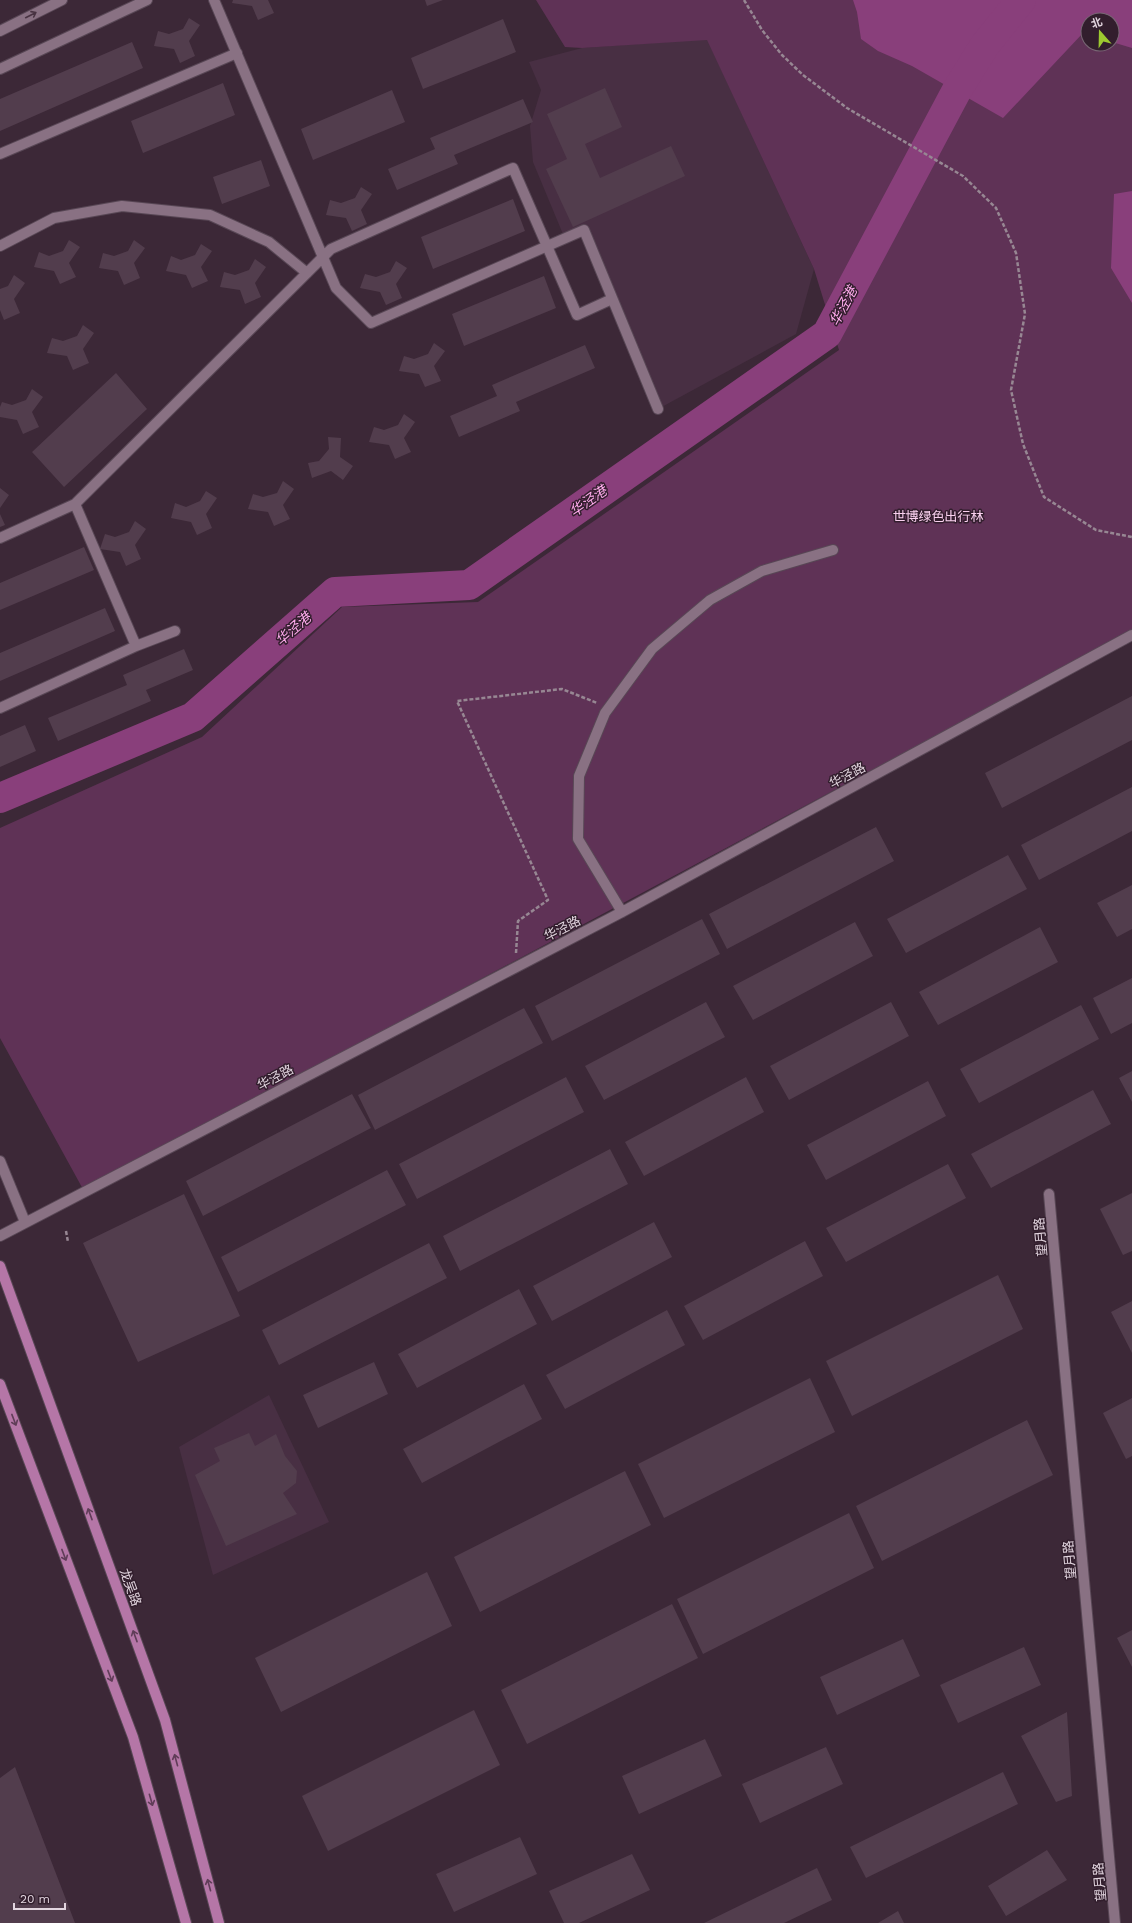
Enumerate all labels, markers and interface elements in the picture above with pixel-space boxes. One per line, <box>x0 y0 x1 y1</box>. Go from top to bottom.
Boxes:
one-way arrow <box>25 11 37 19</box>
north arrow <box>1080 12 1120 52</box>
text: 北 <box>1089 15 1104 31</box>
water label: 华泾港 <box>826 282 861 328</box>
water label: 华泾港 <box>566 481 611 520</box>
park label: 世博绿色出行林 <box>892 509 984 524</box>
water label: 华泾港 <box>272 608 316 649</box>
street label: 华泾路 <box>826 760 868 791</box>
street label: 华泾路 <box>541 913 583 944</box>
street label: 华泾路 <box>254 1062 296 1093</box>
street label: 望月路 <box>1031 1217 1050 1257</box>
one-way arrow <box>10 1414 18 1426</box>
one-way arrow <box>86 1509 94 1521</box>
street label: 望月路 <box>1060 1540 1079 1580</box>
one-way arrow <box>61 1548 69 1560</box>
street label: 龙吴路 <box>117 1566 144 1608</box>
one-way arrow <box>130 1631 138 1643</box>
one-way arrow <box>107 1670 115 1682</box>
one-way arrow <box>171 1753 179 1766</box>
one-way arrow <box>148 1793 155 1806</box>
street label: 望月路 <box>1090 1862 1109 1902</box>
one-way arrow <box>205 1879 212 1892</box>
scale bar <box>14 1885 65 1911</box>
text: 20 m <box>20 1892 50 1906</box>

